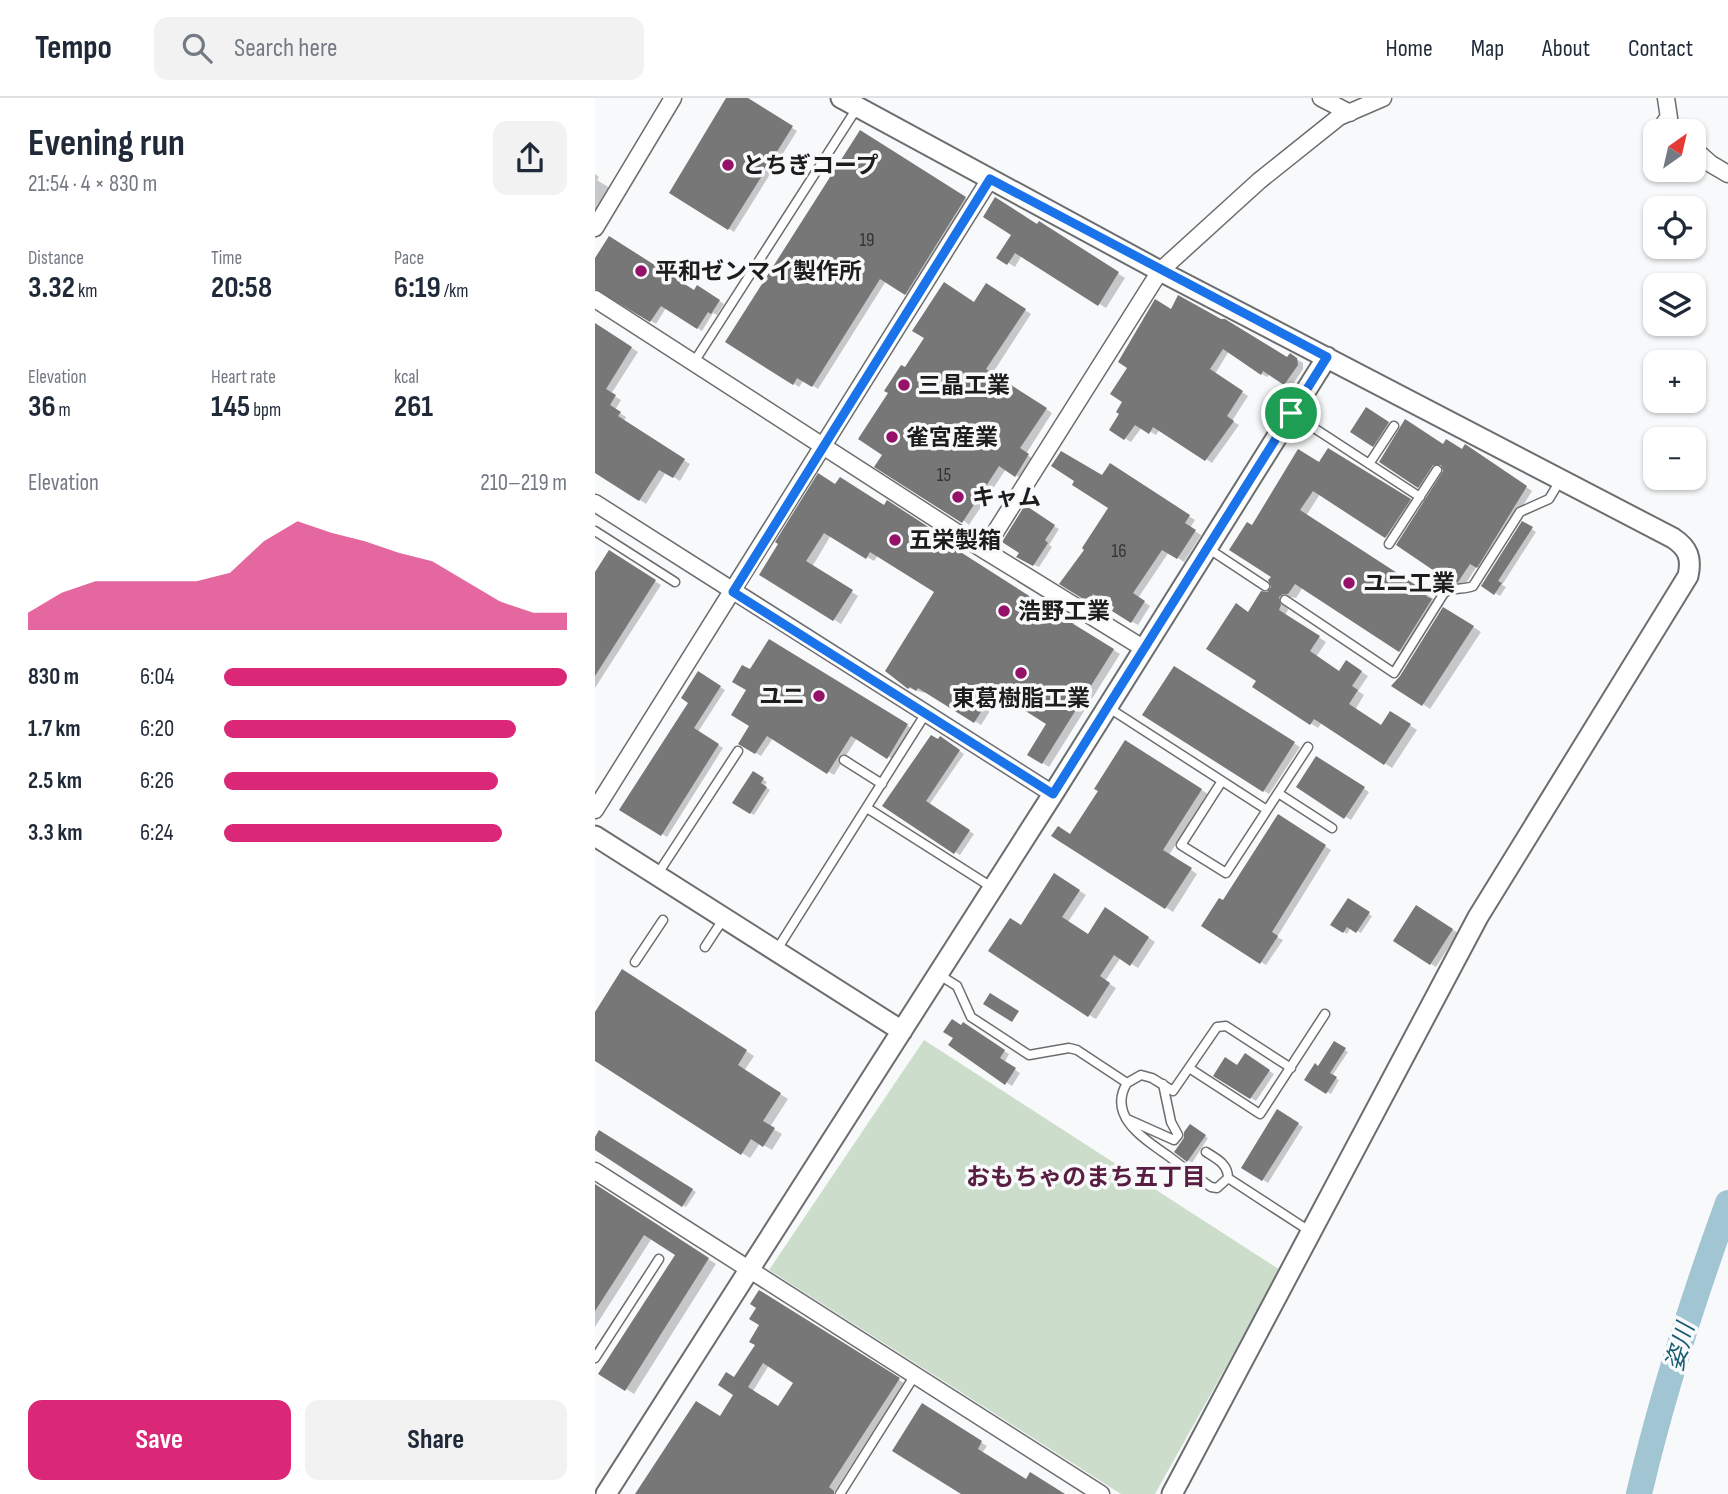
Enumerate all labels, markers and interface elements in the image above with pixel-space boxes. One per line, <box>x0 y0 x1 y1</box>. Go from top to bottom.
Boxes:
search box <box>154 17 644 80</box>
text: Tempo <box>35 28 112 68</box>
icon: search <box>178 29 216 67</box>
text: Search here <box>234 33 337 64</box>
text: Home <box>1385 34 1433 63</box>
text: Map <box>1471 34 1504 63</box>
text: About <box>1542 34 1590 63</box>
text: Contact <box>1628 34 1693 63</box>
north arrow <box>1643 119 1706 182</box>
map controls <box>1643 119 1706 490</box>
text: Evening run <box>28 121 185 166</box>
button: share <box>493 121 567 195</box>
place label: とちぎコープ <box>742 152 879 180</box>
marker: とちぎコープ <box>720 157 736 173</box>
text: 21:54 · 4 × 830 m <box>28 170 157 198</box>
button: locate <box>1643 196 1706 259</box>
house number: 19 <box>859 229 875 252</box>
text: Distance <box>28 247 84 270</box>
text: Time <box>211 247 242 270</box>
text: Pace <box>394 247 424 270</box>
place label: 平和ゼンマイ製作所 <box>655 258 862 286</box>
marker: 平和ゼンマイ製作所 <box>633 263 649 279</box>
text: 3.32 <box>28 270 75 306</box>
text: 20:58 <box>211 270 272 306</box>
text: 6:19 <box>394 270 441 306</box>
button: layers <box>1643 273 1706 336</box>
text: km <box>75 280 97 303</box>
text: /km <box>441 280 469 303</box>
button: + <box>1643 350 1706 413</box>
text: Elevation <box>28 366 87 389</box>
text: Heart rate <box>211 366 276 389</box>
text: kcal <box>394 366 419 389</box>
place label: 三晶工業 <box>918 372 1010 400</box>
marker: 三晶工業 <box>896 377 912 393</box>
pin <box>1261 383 1321 443</box>
text: 36 <box>28 389 56 425</box>
text: 145 <box>211 389 250 425</box>
text: 261 <box>394 389 433 425</box>
icon: arrive <box>1272 394 1310 432</box>
text: m <box>56 399 71 422</box>
text: bpm <box>250 399 281 422</box>
place label: 雀宮産業 <box>906 424 998 452</box>
button: − <box>1643 427 1706 490</box>
marker: 雀宮産業 <box>884 429 900 445</box>
house number: 15 <box>937 464 951 487</box>
text: Elevation <box>28 469 99 497</box>
text: 210–219 m <box>480 469 567 497</box>
place label: キャム <box>972 484 1041 512</box>
marker: キャム <box>950 489 966 505</box>
place label: 五栄製箱 <box>909 527 1001 555</box>
marker: 五栄製箱 <box>887 532 903 548</box>
house number: 16 <box>1112 540 1126 563</box>
place label: ユニ工業 <box>1363 570 1455 598</box>
marker: ユニ工業 <box>1341 575 1357 591</box>
place label: 浩野工業 <box>1018 598 1110 626</box>
marker: 浩野工業 <box>996 603 1012 619</box>
text: 830 m <box>28 663 79 691</box>
text: 6:04 <box>140 663 174 691</box>
marker: 東葛樹脂工業 <box>1013 665 1029 681</box>
place label: ユニ <box>759 683 805 711</box>
place label: 東葛樹脂工業 <box>952 685 1090 713</box>
marker: ユニ <box>811 688 827 704</box>
text: 1.7 km <box>28 715 81 743</box>
text: 6:20 <box>140 715 174 743</box>
text: 2.5 km <box>28 767 82 795</box>
text: 6:26 <box>140 767 174 795</box>
text: 3.3 km <box>28 819 82 847</box>
text: 6:24 <box>140 819 173 847</box>
district label: おもちゃのまち五丁目 <box>966 1163 1206 1192</box>
water label: 姿川 <box>1660 1317 1701 1374</box>
button: Save <box>28 1400 291 1480</box>
button: Share <box>305 1400 567 1480</box>

